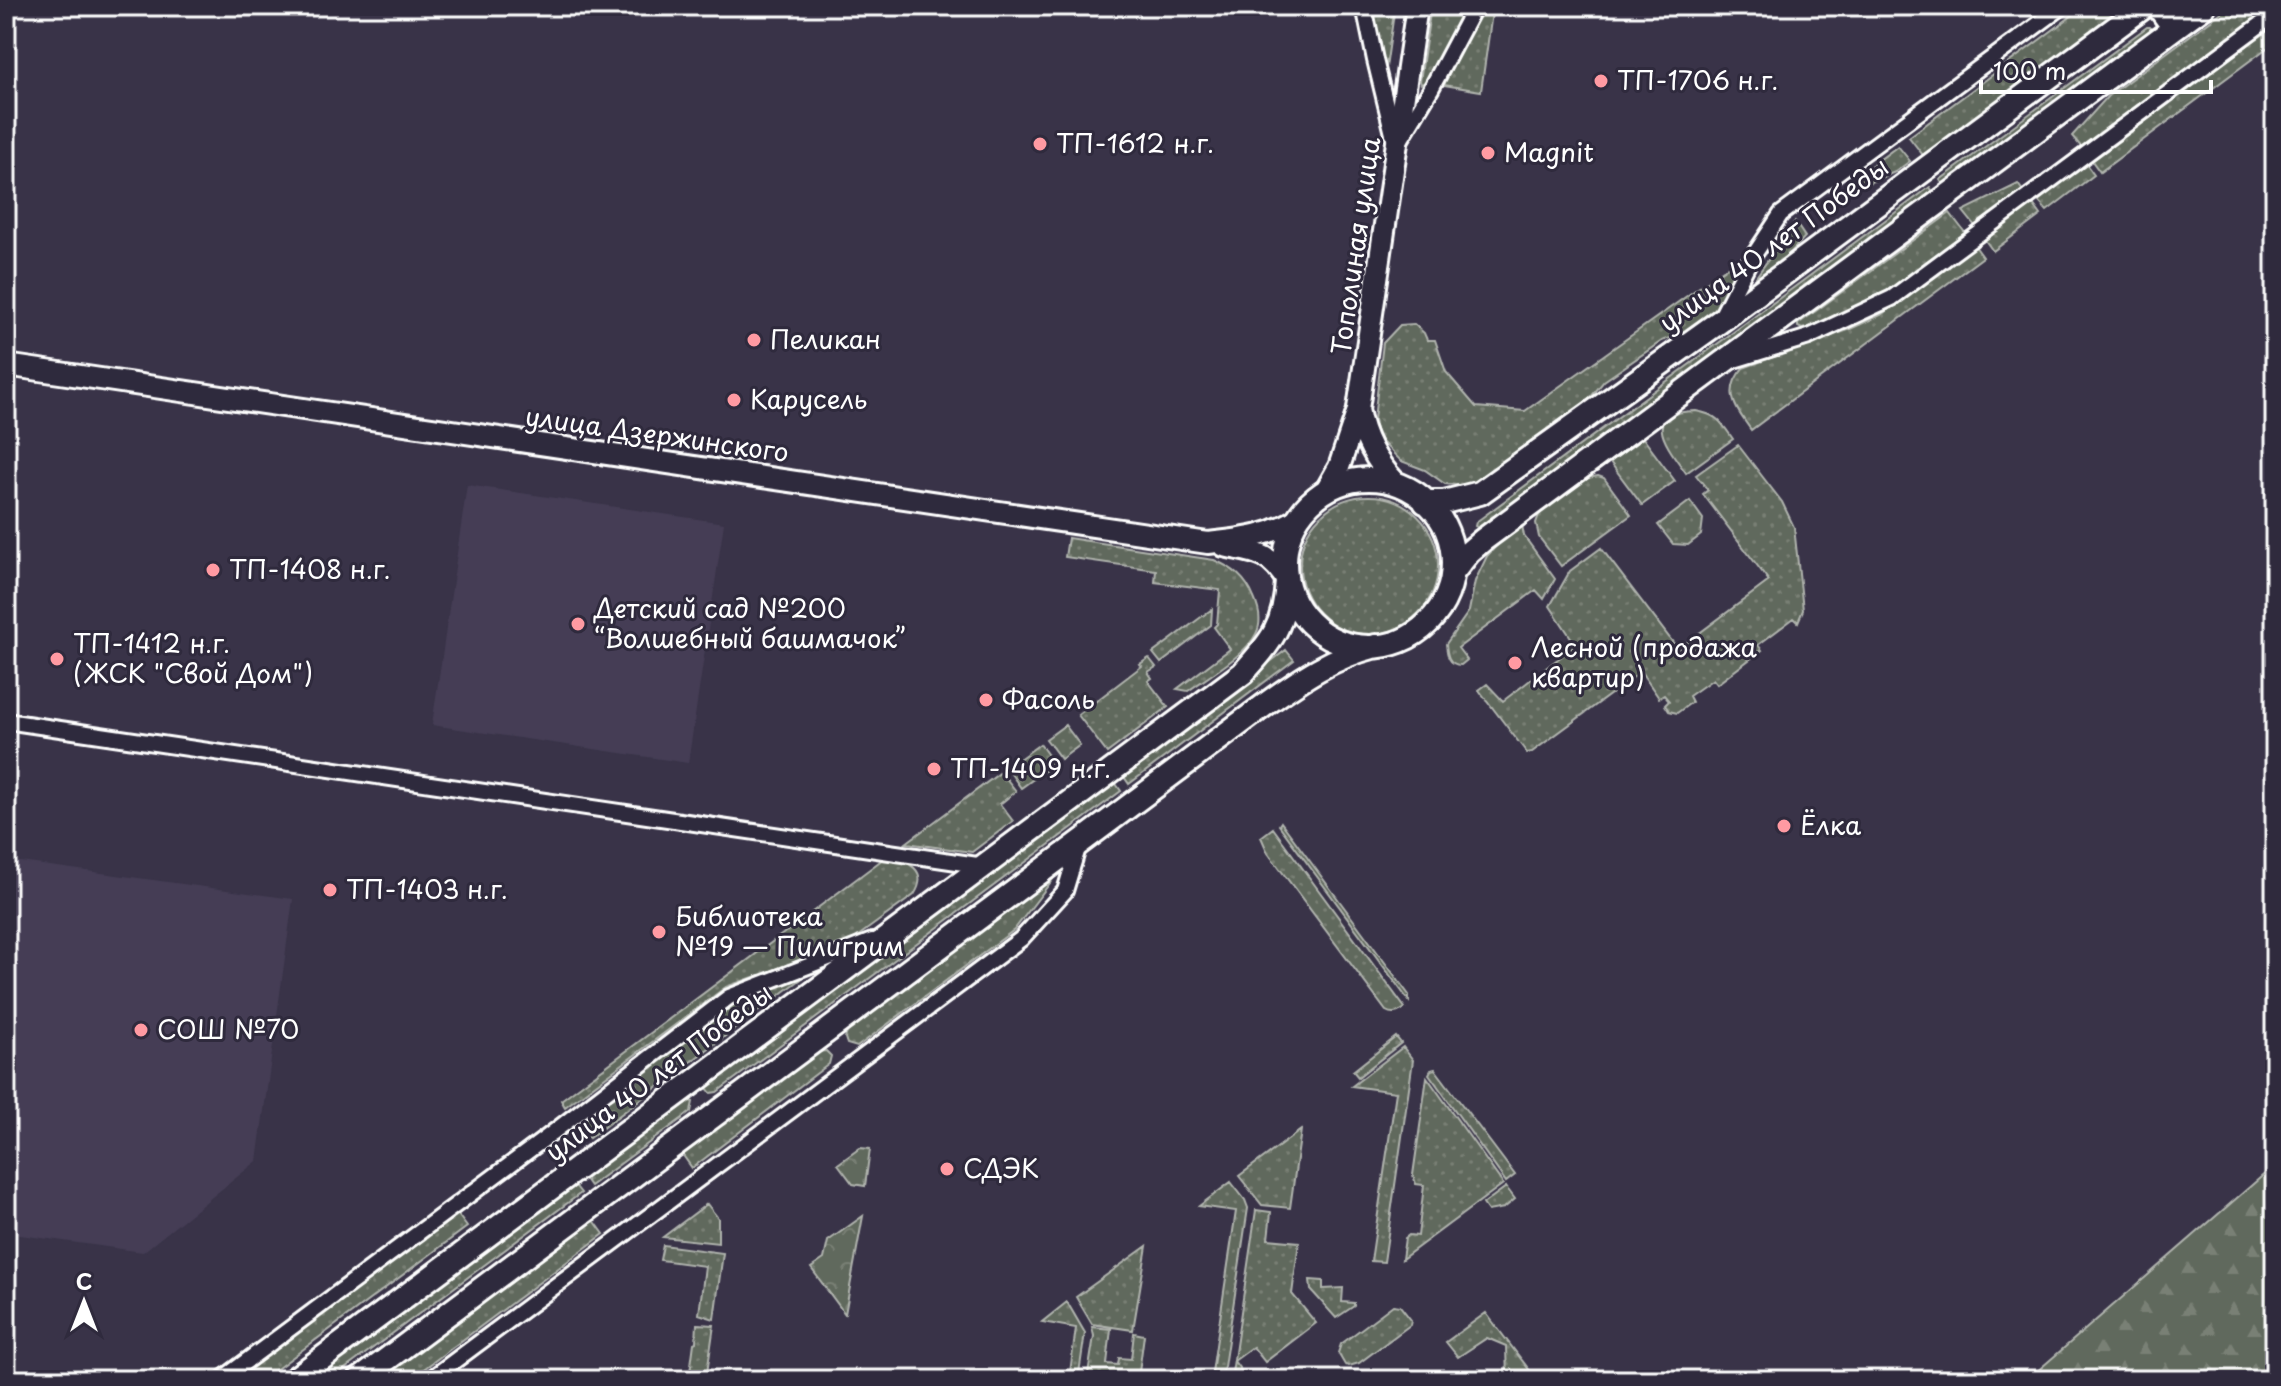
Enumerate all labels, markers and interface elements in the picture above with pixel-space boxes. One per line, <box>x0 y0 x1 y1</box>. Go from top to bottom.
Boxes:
scale bar <box>1981 44 2211 94</box>
text: 100 m <box>1993 52 2066 88</box>
place label: ТП-1706 н.г. <box>1617 60 1778 99</box>
marker: ТП-1706 н.г. <box>1592 72 1610 90</box>
place label: ТП-1612 н.г. <box>1056 123 1214 162</box>
place label: Magnit <box>1504 132 1594 171</box>
street label: Тополиная улица <box>1320 134 1389 357</box>
marker: ТП-1612 н.г. <box>1031 135 1049 153</box>
marker: Magnit <box>1479 144 1497 162</box>
street label: улица 40 лет Победы <box>1650 147 1896 341</box>
place label: Пеликан <box>770 319 881 358</box>
marker: Пеликан <box>745 331 763 349</box>
place label: Карусель <box>750 379 867 418</box>
marker: Карусель <box>725 391 743 409</box>
street label: улица Дзержинского <box>523 396 792 471</box>
place label: ТП-1408 н.г. <box>229 549 391 588</box>
marker: ТП-1408 н.г. <box>204 561 222 579</box>
place label: Детский сад №200 “Волшебный башмачок” <box>593 588 906 657</box>
marker: Детский сад №200 “Волшебный башмачок” <box>569 615 587 633</box>
place label: ТП-1412 н.г. (ЖСК "Свой Дом") <box>73 623 313 692</box>
place label: Лесной (продажа квартир) <box>1531 627 1757 696</box>
marker: ТП-1412 н.г. (ЖСК "Свой Дом") <box>48 650 66 668</box>
marker: Лесной (продажа квартир) <box>1506 654 1524 672</box>
place label: Фасоль <box>1002 679 1095 718</box>
marker: Фасоль <box>977 691 995 709</box>
place label: ТП-1409 н.г. <box>950 748 1111 787</box>
marker: ТП-1409 н.г. <box>925 760 943 778</box>
place label: Ёлка <box>1800 805 1862 844</box>
marker: Ёлка <box>1775 817 1793 835</box>
place label: ТП-1403 н.г. <box>346 869 508 908</box>
marker: ТП-1403 н.г. <box>321 881 339 899</box>
place label: Библиотека №19 — Пилигрим <box>675 896 905 965</box>
marker: Библиотека №19 — Пилигрим <box>650 923 668 941</box>
street label: улица 40 лет Победы <box>536 973 780 1170</box>
place label: СОШ №70 <box>157 1009 299 1048</box>
marker: СОШ №70 <box>132 1021 150 1039</box>
place label: СДЭК <box>963 1148 1039 1187</box>
marker: СДЭК <box>938 1160 956 1178</box>
north arrow <box>44 1262 124 1342</box>
text: С <box>76 1264 92 1297</box>

